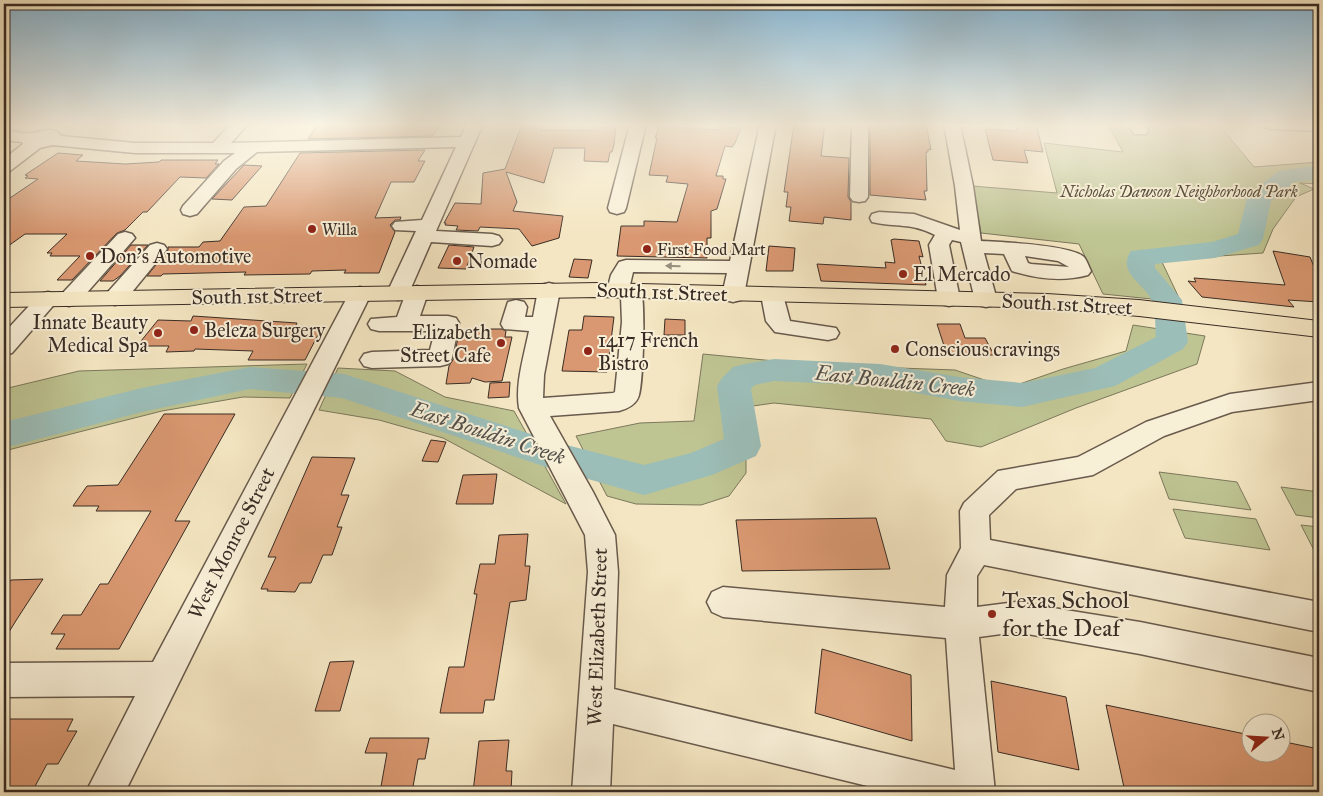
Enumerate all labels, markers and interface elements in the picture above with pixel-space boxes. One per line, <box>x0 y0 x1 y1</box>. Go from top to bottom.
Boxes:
park label: Nicholas Dawson Neighborhood Park <box>1059 182 1298 201</box>
place label: Willa <box>322 220 357 239</box>
marker: Willa <box>306 223 318 235</box>
place label: First Food Mart <box>657 240 766 259</box>
marker: First Food Mart <box>641 243 653 255</box>
place label: Don's Automotive <box>100 244 251 268</box>
place label: Nomade <box>467 249 537 273</box>
marker: Don's Automotive <box>84 250 96 262</box>
marker: Nomade <box>451 255 463 267</box>
one-way arrow <box>665 262 681 270</box>
place label: El Mercado <box>913 262 1010 286</box>
marker: El Mercado <box>897 268 909 280</box>
street label: South 1st Street <box>596 278 728 306</box>
street label: South 1st Street <box>191 283 323 309</box>
street label: South 1st Street <box>1001 289 1133 319</box>
place label: Innate Beauty Medical Spa <box>33 310 149 357</box>
place label: Beleza Surgery <box>204 318 326 343</box>
place label: Elizabeth Street Cafe <box>400 320 491 367</box>
marker: Beleza Surgery <box>188 324 200 336</box>
marker: Innate Beauty Medical Spa <box>152 327 164 339</box>
place label: 1417 French Bistro <box>598 328 699 375</box>
marker: Elizabeth Street Cafe <box>495 337 507 349</box>
place label: Conscious cravings <box>905 337 1060 362</box>
marker: Conscious cravings <box>889 343 901 355</box>
marker: 1417 French Bistro <box>582 345 594 357</box>
water label: East Bouldin Creek <box>813 360 977 402</box>
water label: East Bouldin Creek <box>406 395 569 470</box>
street label: West Monroe Street <box>182 463 280 623</box>
street label: West Elizabeth Street <box>582 547 612 727</box>
place label: Texas School for the Deaf <box>1002 585 1130 643</box>
marker: Texas School for the Deaf <box>986 608 998 620</box>
north arrow <box>1240 714 1290 764</box>
text: N <box>1268 726 1288 743</box>

